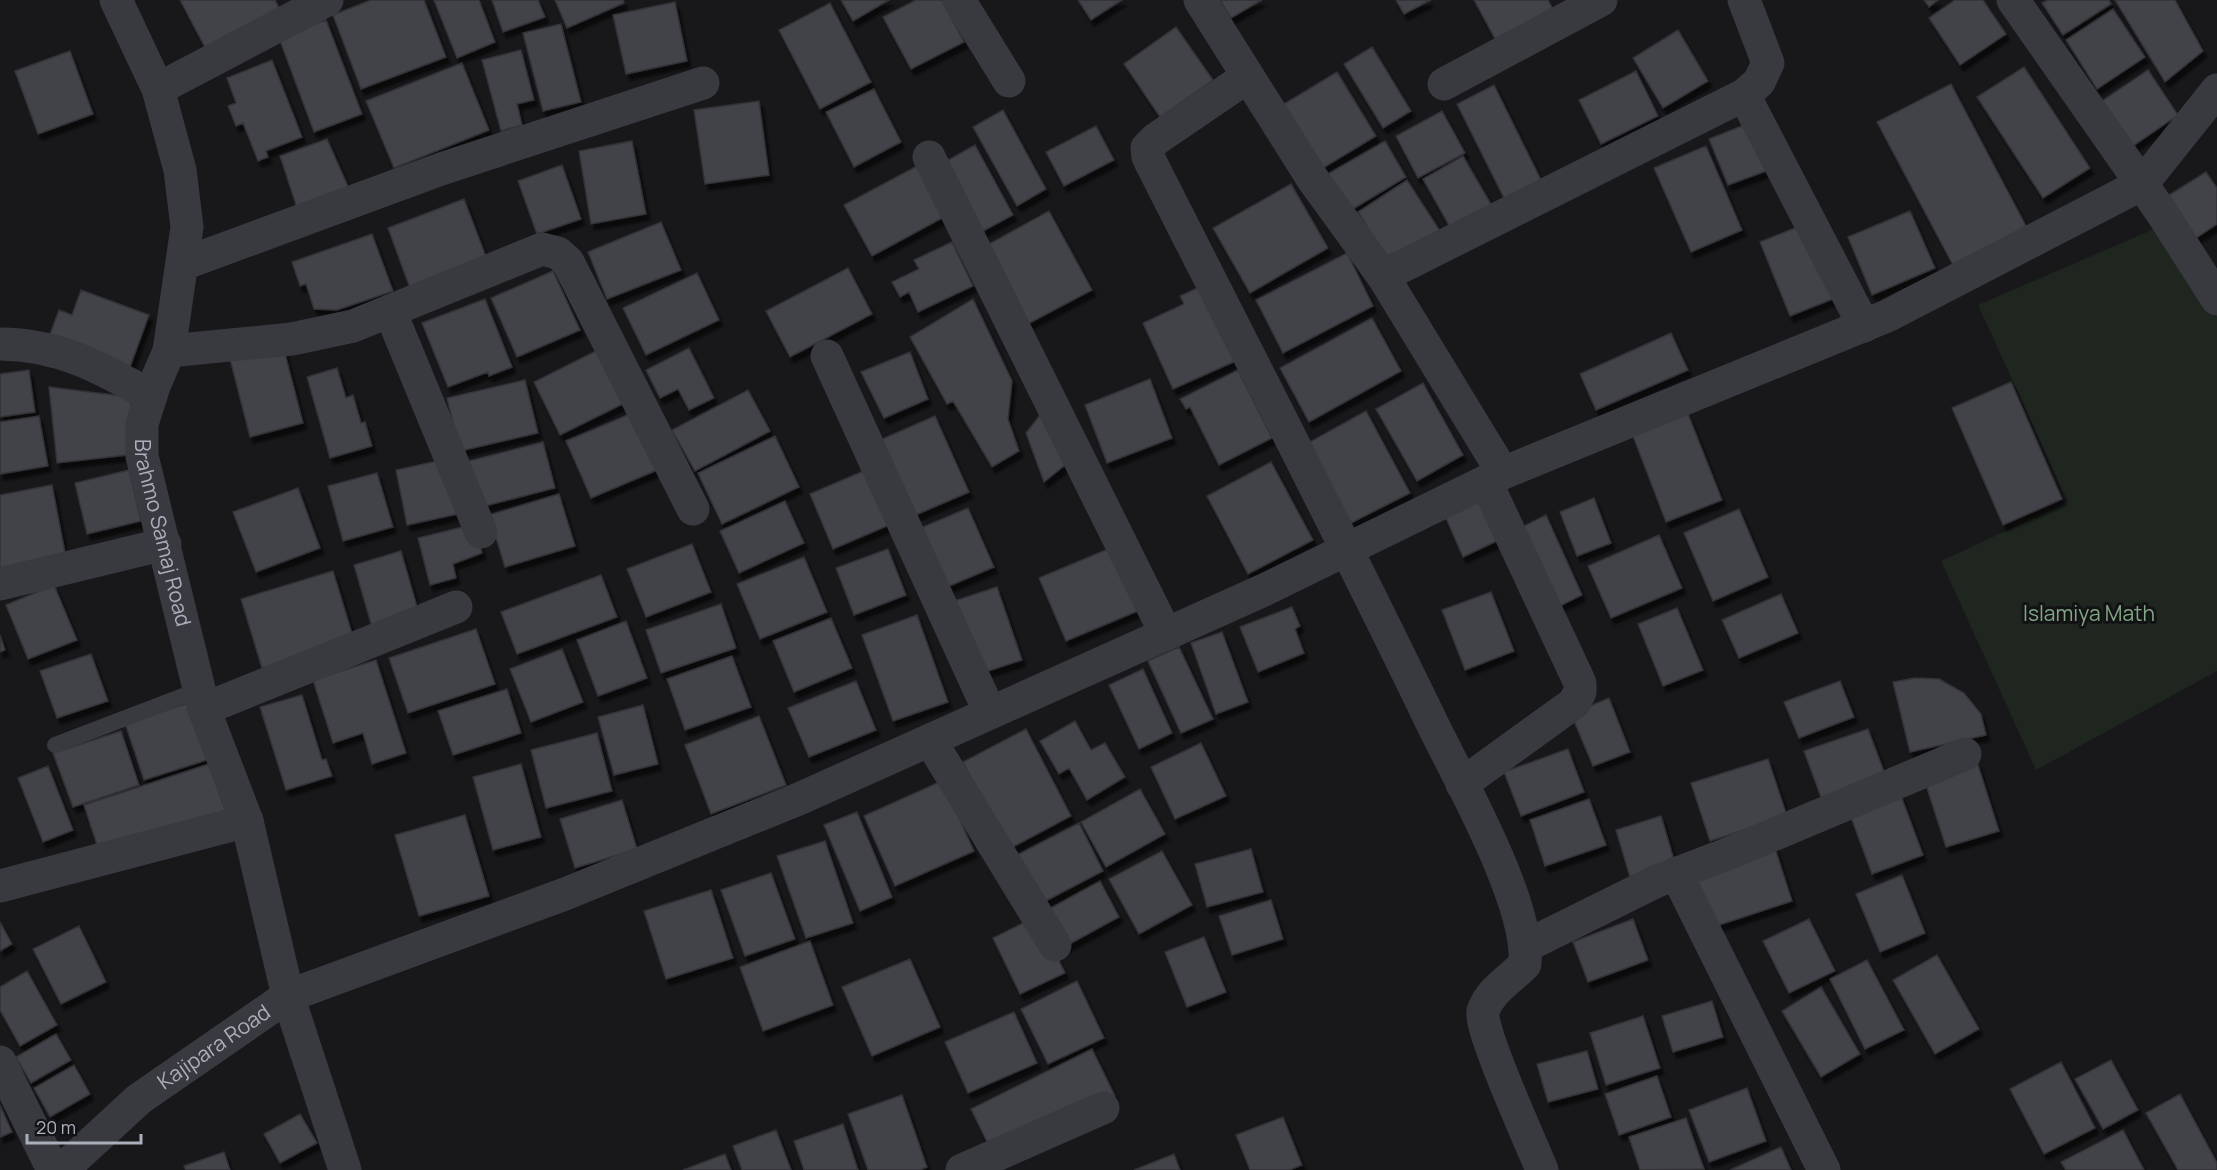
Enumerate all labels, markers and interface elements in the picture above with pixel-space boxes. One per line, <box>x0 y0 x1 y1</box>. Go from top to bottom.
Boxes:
street label: Brahmo Samaj Road <box>129 439 198 629</box>
park label: Islamiya Math <box>2023 599 2155 627</box>
street label: Kajipara Road <box>152 997 275 1095</box>
scale bar <box>27 1107 141 1145</box>
text: 20 m <box>36 1115 76 1139</box>

